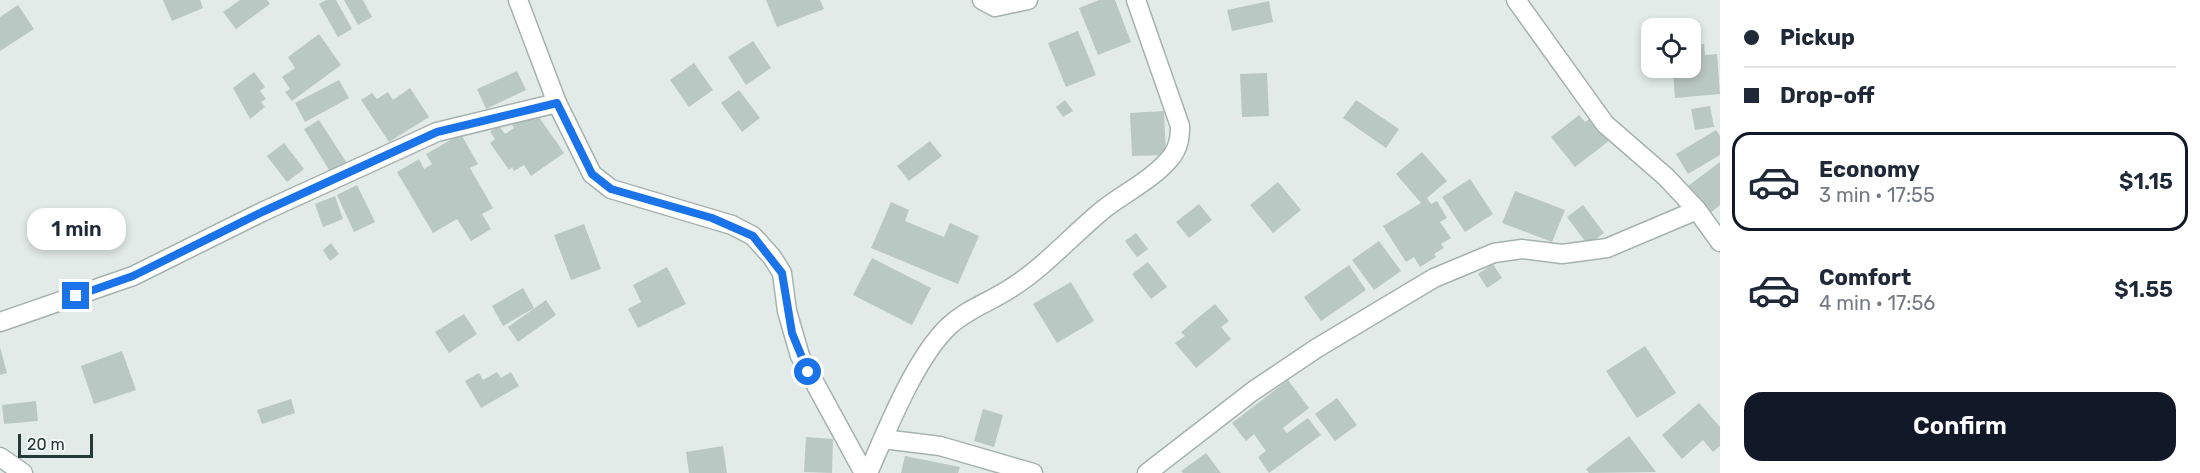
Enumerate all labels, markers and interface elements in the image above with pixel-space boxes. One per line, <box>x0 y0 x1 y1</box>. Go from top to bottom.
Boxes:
map controls <box>1641 18 1701 78</box>
button: locate <box>1641 18 1701 78</box>
text: Pickup <box>1780 24 1855 51</box>
text: Drop-off <box>1780 82 1875 109</box>
icon: car <box>1747 155 1801 209</box>
text: Economy <box>1819 156 1920 183</box>
text: $1.15 <box>2119 168 2173 195</box>
text: 3 min · 17:55 <box>1819 183 1935 207</box>
callout: 1 min <box>26 209 125 251</box>
text: 1 min <box>51 217 102 241</box>
icon: car <box>1747 263 1801 317</box>
text: Comfort <box>1819 264 1911 291</box>
text: $1.55 <box>2114 276 2173 303</box>
route end <box>62 282 89 309</box>
text: 4 min · 17:56 <box>1819 291 1935 315</box>
route start <box>794 358 821 385</box>
button: Confirm <box>1744 392 2176 461</box>
scale bar <box>18 431 93 458</box>
text: 20 m <box>27 435 65 454</box>

